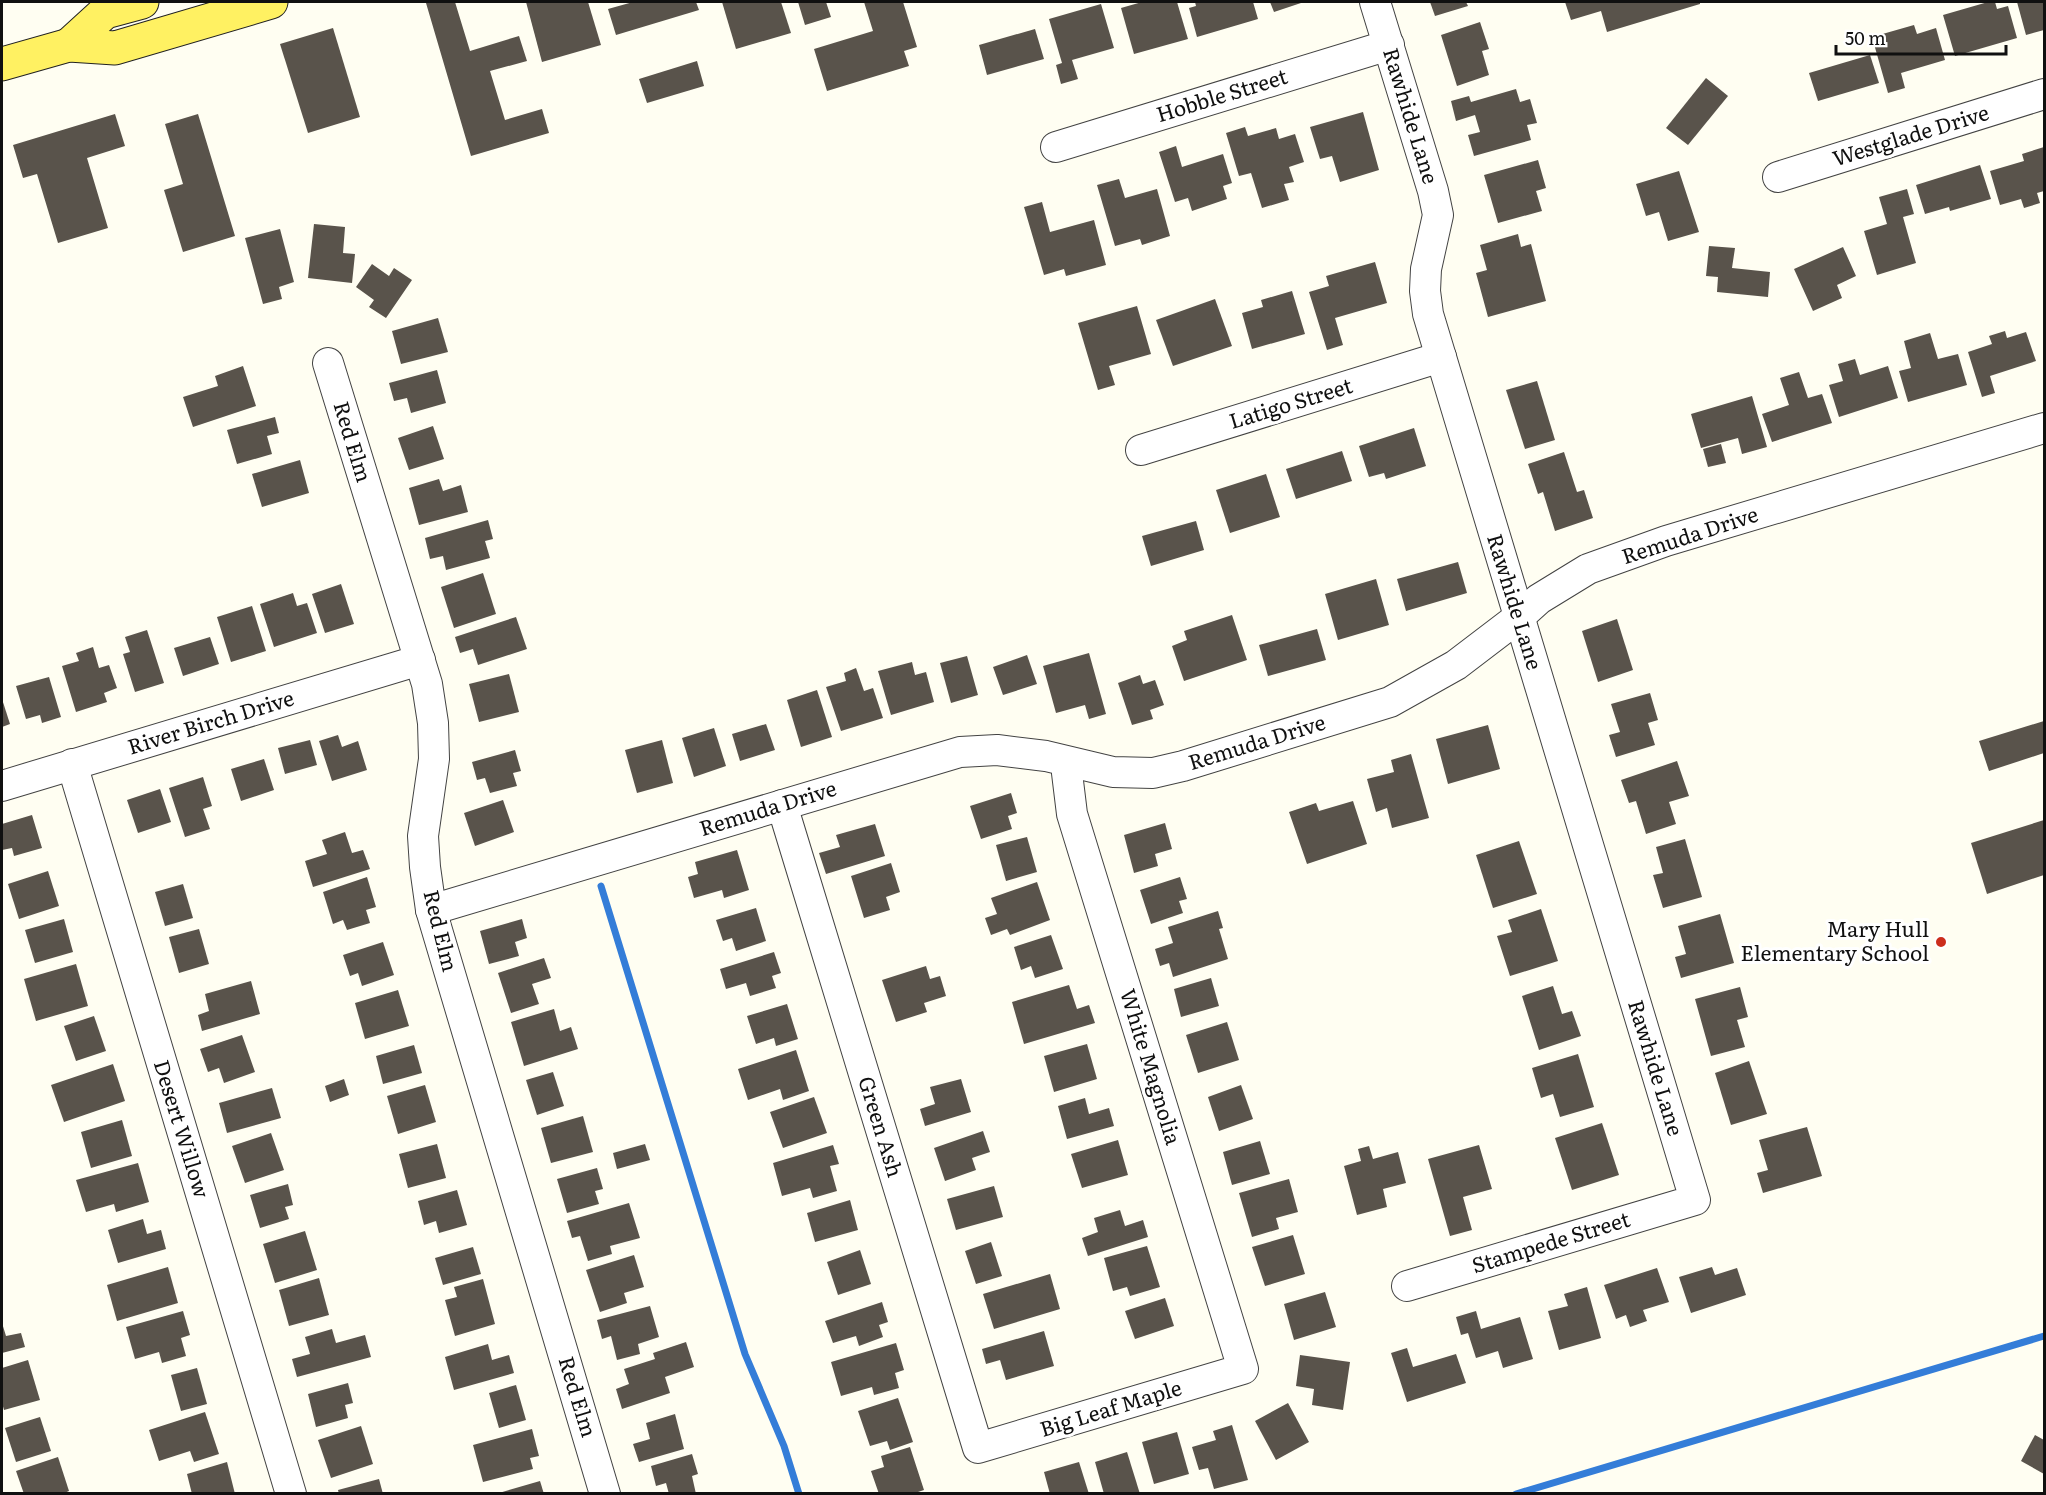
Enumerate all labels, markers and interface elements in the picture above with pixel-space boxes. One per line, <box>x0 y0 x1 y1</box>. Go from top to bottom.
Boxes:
scale bar <box>1836 18 2006 56</box>
text: 50 m <box>1845 24 1886 51</box>
street label: Rawhide Lane <box>1377 43 1448 187</box>
street label: Hobble Street <box>1152 59 1291 128</box>
street label: Westglade Drive <box>1828 95 1992 172</box>
street label: Latigo Street <box>1225 368 1356 435</box>
street label: Red Elm <box>327 397 381 486</box>
street label: Remuda Drive <box>1617 497 1762 570</box>
street label: Rawhide Lane <box>1481 529 1552 673</box>
street label: River Birch Drive <box>123 681 297 761</box>
street label: Remuda Drive <box>1184 705 1329 776</box>
street label: Remuda Drive <box>695 771 840 842</box>
street label: Red Elm <box>417 886 468 974</box>
place label: Mary Hull Elementary School <box>1740 912 1929 967</box>
marker: Mary Hull Elementary School <box>1934 935 1948 949</box>
street label: White Magnolia <box>1114 985 1191 1149</box>
street label: Rawhide Lane <box>1622 995 1693 1139</box>
street label: Desert Willow <box>148 1055 219 1201</box>
street label: Green Ash <box>852 1072 912 1181</box>
street label: Stampede Street <box>1468 1202 1634 1279</box>
street label: Red Elm <box>552 1352 606 1441</box>
street label: Big Leaf Maple <box>1036 1370 1185 1443</box>

